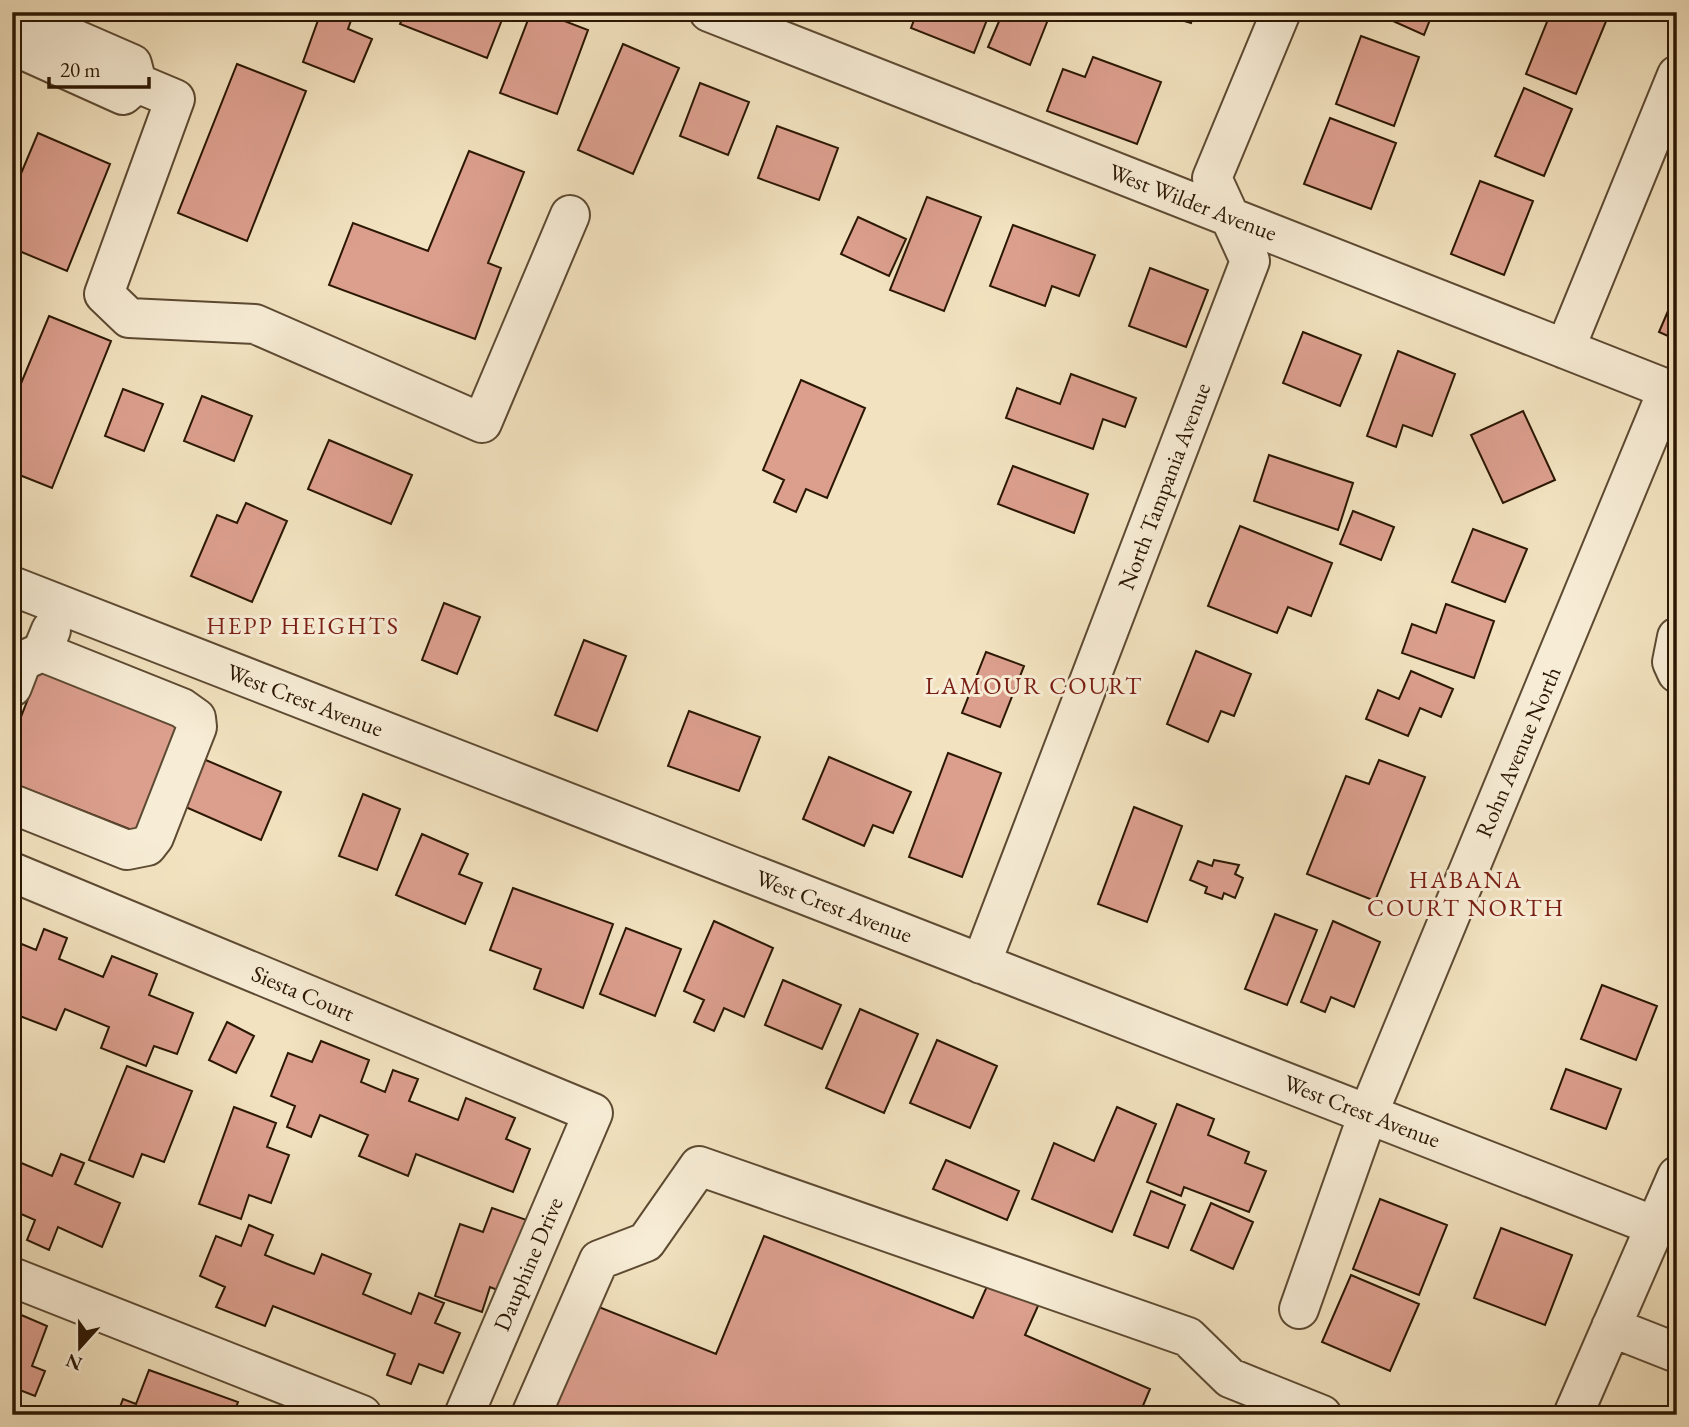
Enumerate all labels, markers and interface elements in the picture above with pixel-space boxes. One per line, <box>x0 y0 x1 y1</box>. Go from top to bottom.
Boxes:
scale bar <box>49 46 149 90</box>
text: 20 m <box>60 56 101 83</box>
street label: West Wilder Avenue <box>1105 156 1281 248</box>
street label: North Tampania Avenue <box>1111 378 1217 594</box>
district label: HEPP HEIGHTS <box>206 610 400 641</box>
street label: West Crest Avenue <box>222 656 388 744</box>
street label: Rohn Avenue North <box>1468 662 1568 842</box>
district label: LAMOUR COURT <box>925 670 1143 701</box>
street label: West Crest Avenue <box>751 862 917 950</box>
district label: HABANA COURT NORTH <box>1367 864 1565 923</box>
street label: Siesta Court <box>247 958 359 1028</box>
street label: West Crest Avenue <box>1279 1067 1445 1155</box>
street label: Dauphine Drive <box>486 1193 570 1335</box>
north arrow <box>46 1312 116 1382</box>
text: N <box>62 1348 86 1377</box>

